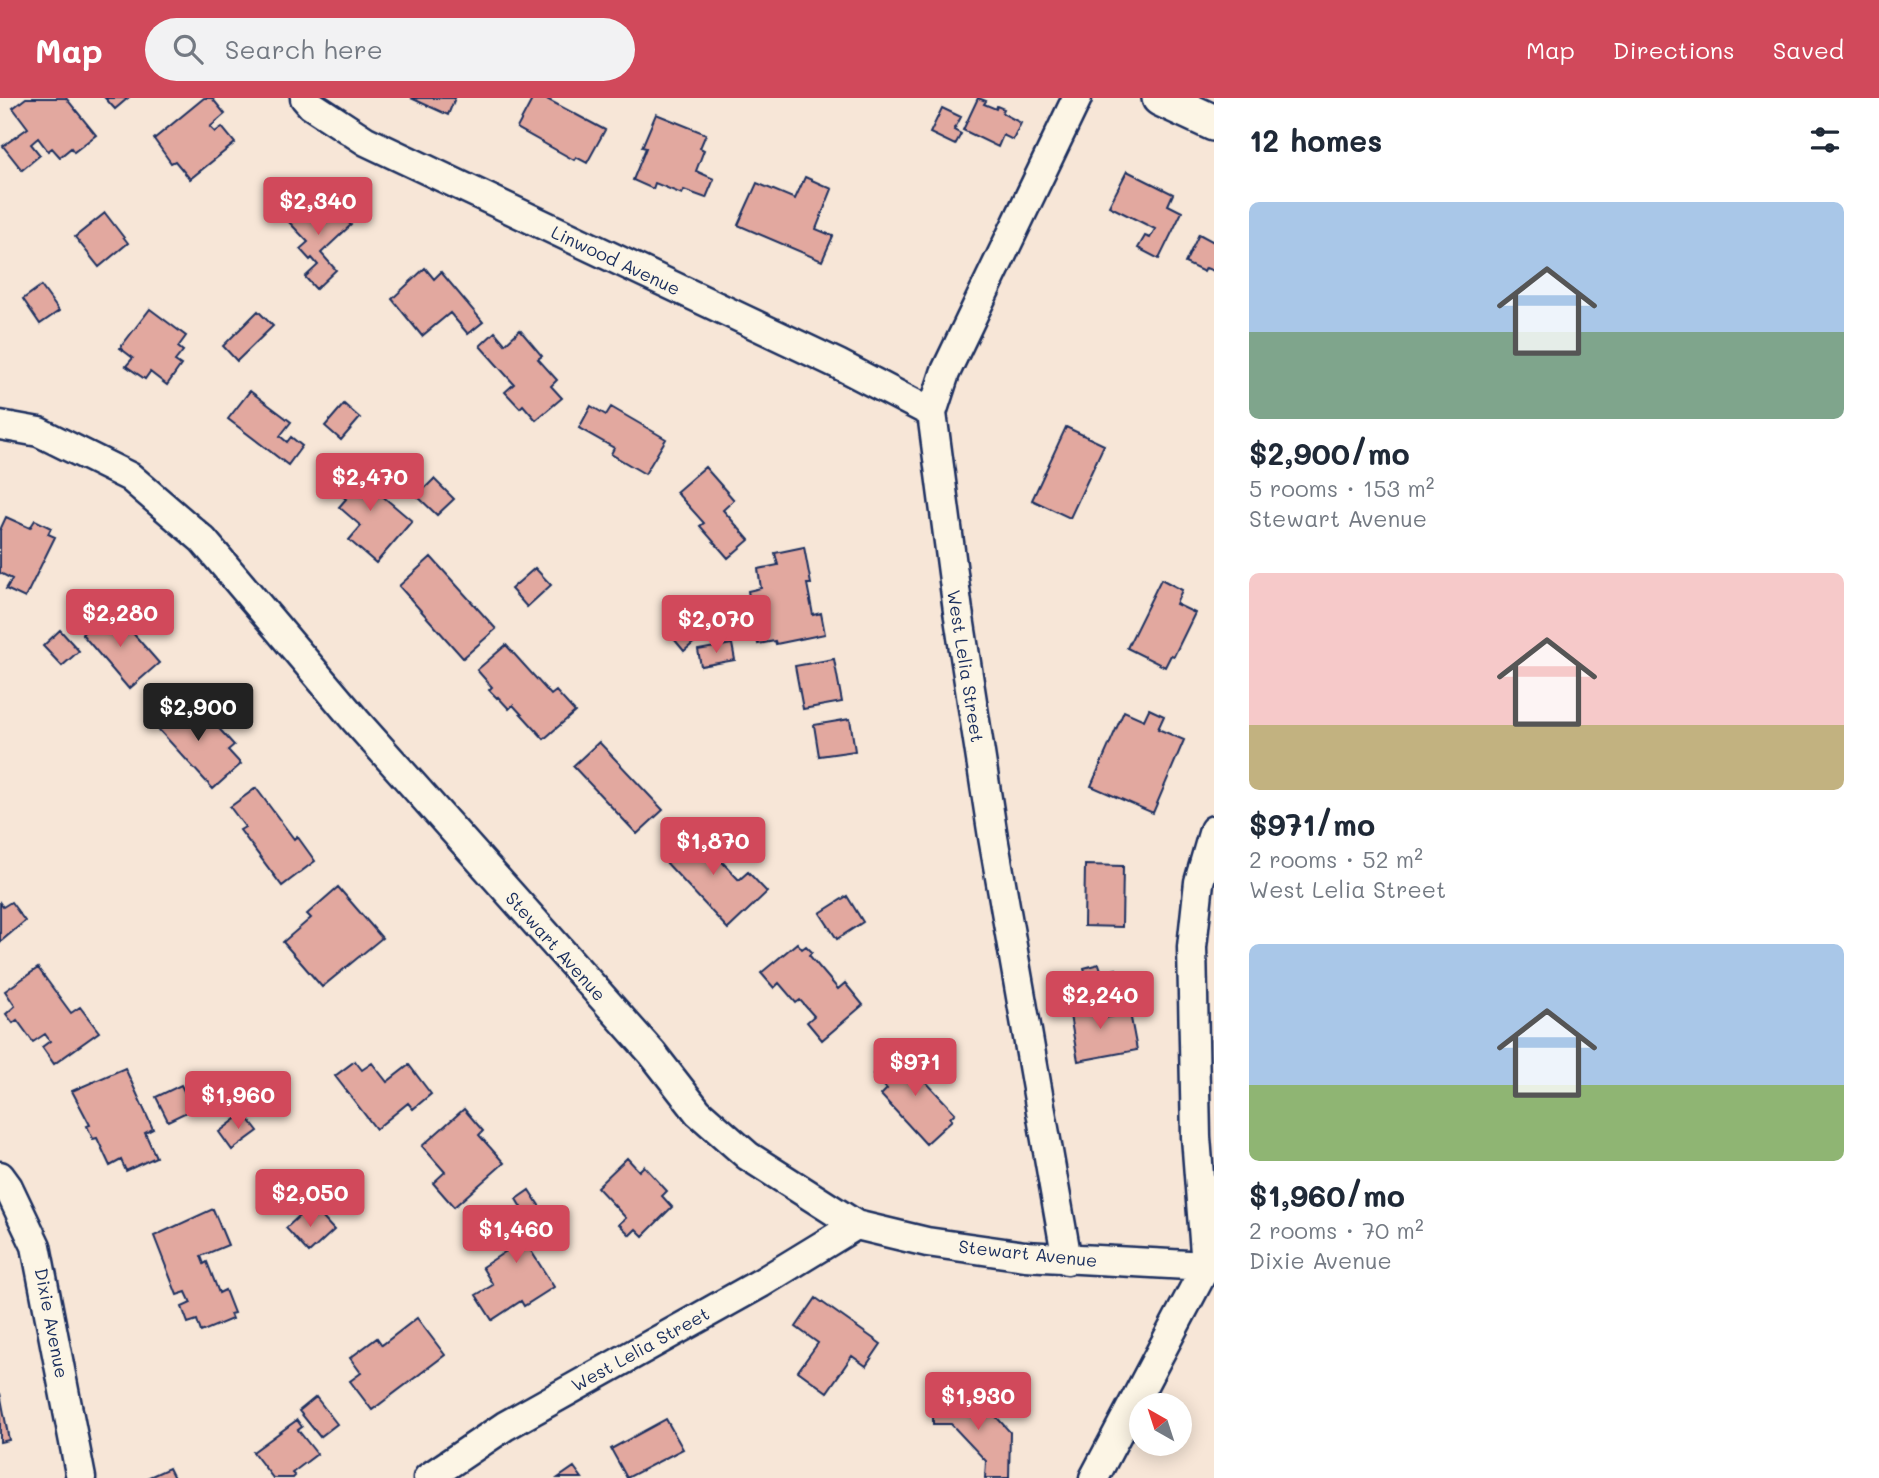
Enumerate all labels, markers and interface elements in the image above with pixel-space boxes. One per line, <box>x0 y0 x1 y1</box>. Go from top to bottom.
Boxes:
search box <box>145 18 635 81</box>
text: Map <box>35 28 103 71</box>
icon: search <box>169 30 207 68</box>
text: Search here <box>225 32 383 66</box>
text: Map <box>1526 34 1575 65</box>
text: Directions <box>1613 34 1735 65</box>
text: Saved <box>1773 34 1844 65</box>
text: 12 homes <box>1249 120 1382 160</box>
icon: filters <box>1806 121 1844 159</box>
pin: $2,340 <box>261 178 375 237</box>
text: $2,340 <box>279 185 357 215</box>
street label: Linwood Avenue <box>548 220 684 300</box>
icon: home <box>1484 248 1610 374</box>
text: $2,900/mo <box>1249 433 1410 473</box>
pin: $2,470 <box>313 454 427 513</box>
text: $2,470 <box>332 461 408 491</box>
text: 5 rooms · 153 m² <box>1249 473 1434 503</box>
text: Stewart Avenue <box>1249 503 1427 533</box>
street label: West Lelia Street <box>942 588 990 744</box>
pin: $2,280 <box>63 589 177 649</box>
pin: $2,070 <box>659 596 773 655</box>
text: $2,280 <box>82 597 158 627</box>
text: $2,070 <box>678 603 754 633</box>
icon: home <box>1484 619 1610 745</box>
pin: $2,900 <box>141 684 255 743</box>
text: $2,900 <box>159 691 237 721</box>
text: $971/mo <box>1249 804 1375 844</box>
pin: $1,870 <box>656 818 770 877</box>
text: $1,870 <box>676 825 750 855</box>
text: 2 rooms · 52 m² <box>1249 844 1423 874</box>
text: West Lelia Street <box>1249 874 1446 904</box>
street label: Stewart Avenue <box>500 886 612 1006</box>
pin: $2,240 <box>1043 972 1157 1031</box>
text: $2,240 <box>1062 979 1138 1009</box>
icon: home <box>1484 990 1610 1116</box>
pin: $971 <box>874 1038 956 1098</box>
text: $971 <box>889 1046 941 1076</box>
pin: $1,960 <box>181 1072 295 1131</box>
text: $1,960 <box>201 1079 275 1109</box>
pin: $2,050 <box>253 1170 367 1229</box>
text: $1,960/mo <box>1249 1175 1405 1215</box>
text: $2,050 <box>271 1177 349 1207</box>
pin: $1,460 <box>459 1206 573 1265</box>
text: $1,460 <box>479 1213 553 1243</box>
text: 2 rooms · 70 m² <box>1249 1215 1424 1245</box>
street label: Stewart Avenue <box>957 1234 1099 1272</box>
text: Dixie Avenue <box>1249 1245 1392 1275</box>
street label: Dixie Avenue <box>30 1266 74 1380</box>
street label: West Lelia Street <box>567 1301 713 1397</box>
pin: $1,930 <box>921 1372 1035 1432</box>
text: $1,930 <box>941 1380 1015 1410</box>
north arrow <box>1129 1393 1192 1456</box>
map controls <box>1129 1393 1192 1456</box>

